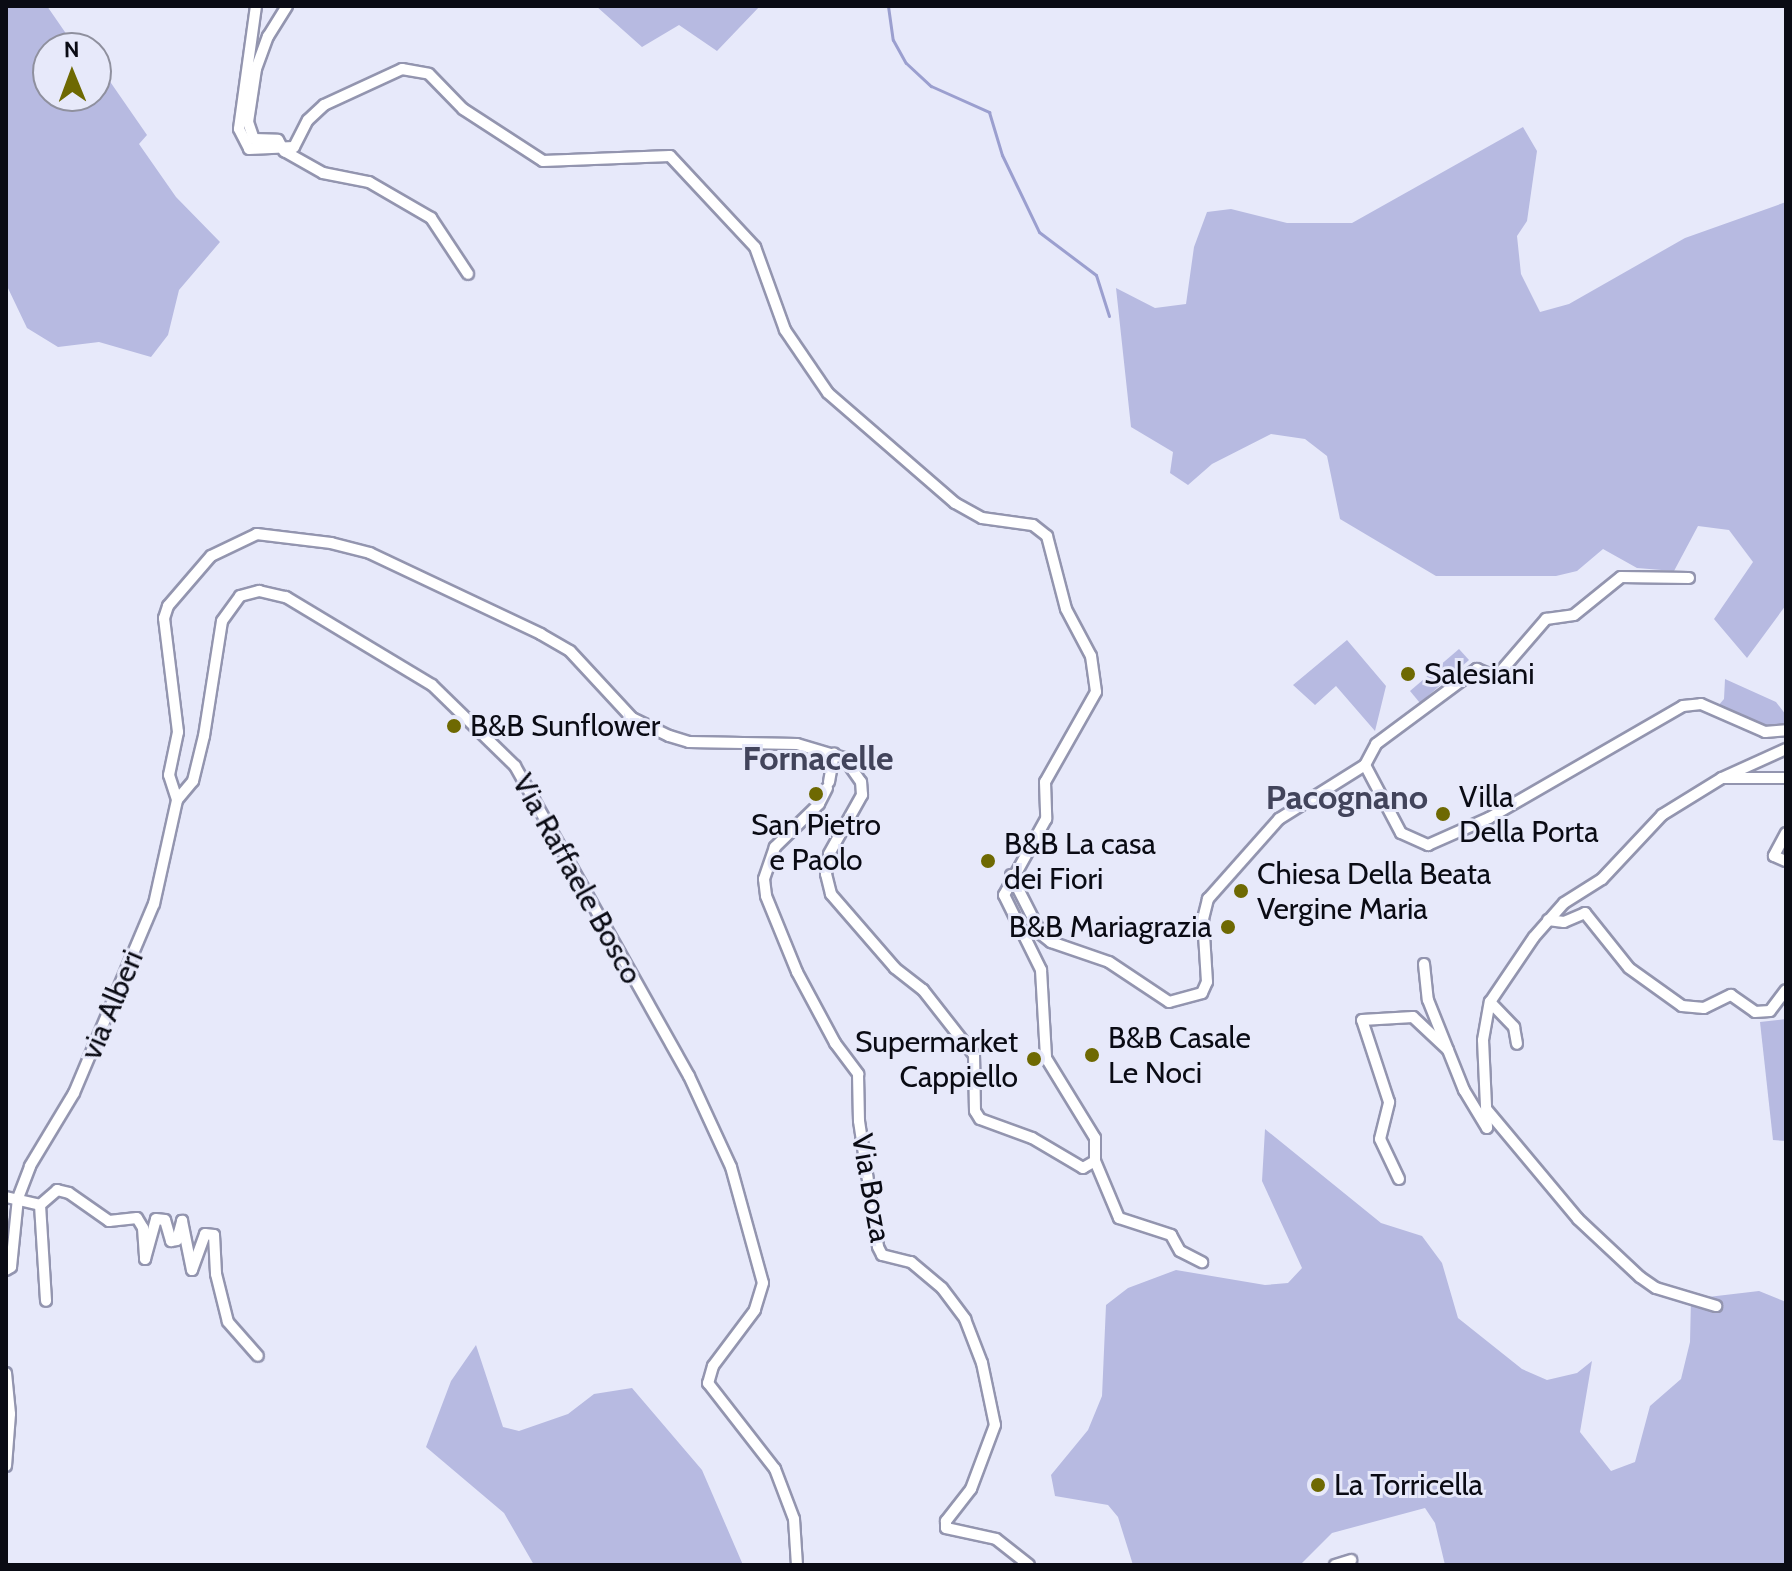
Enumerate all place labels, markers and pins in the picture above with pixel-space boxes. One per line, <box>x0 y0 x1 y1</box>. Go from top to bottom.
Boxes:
place label: Salesiani <box>1424 656 1535 692</box>
marker: Salesiani <box>1399 665 1417 683</box>
place label: B&B Sunflower <box>470 708 660 744</box>
marker: B&B Sunflower <box>445 717 463 735</box>
place label: Villa Della Porta <box>1459 779 1599 850</box>
marker: San Pietro e Paolo <box>807 785 825 803</box>
marker: Villa Della Porta <box>1434 805 1452 823</box>
place label: San Pietro e Paolo <box>751 807 881 878</box>
place label: B&B La casa dei Fiori <box>1004 826 1156 896</box>
marker: B&B La casa dei Fiori <box>979 852 997 870</box>
place label: Chiesa Della Beata Vergine Maria <box>1257 856 1491 926</box>
marker: Chiesa Della Beata Vergine Maria <box>1232 882 1250 900</box>
place label: B&B Mariagrazia <box>1009 909 1212 945</box>
marker: B&B Mariagrazia <box>1219 918 1237 936</box>
place label: B&B Casale Le Noci <box>1108 1020 1251 1090</box>
place label: Supermarket Cappiello <box>855 1024 1018 1094</box>
marker: B&B Casale Le Noci <box>1083 1046 1101 1064</box>
marker: Supermarket Cappiello <box>1025 1050 1043 1068</box>
place label: La Torricella <box>1334 1467 1483 1503</box>
marker: La Torricella <box>1309 1476 1327 1494</box>

